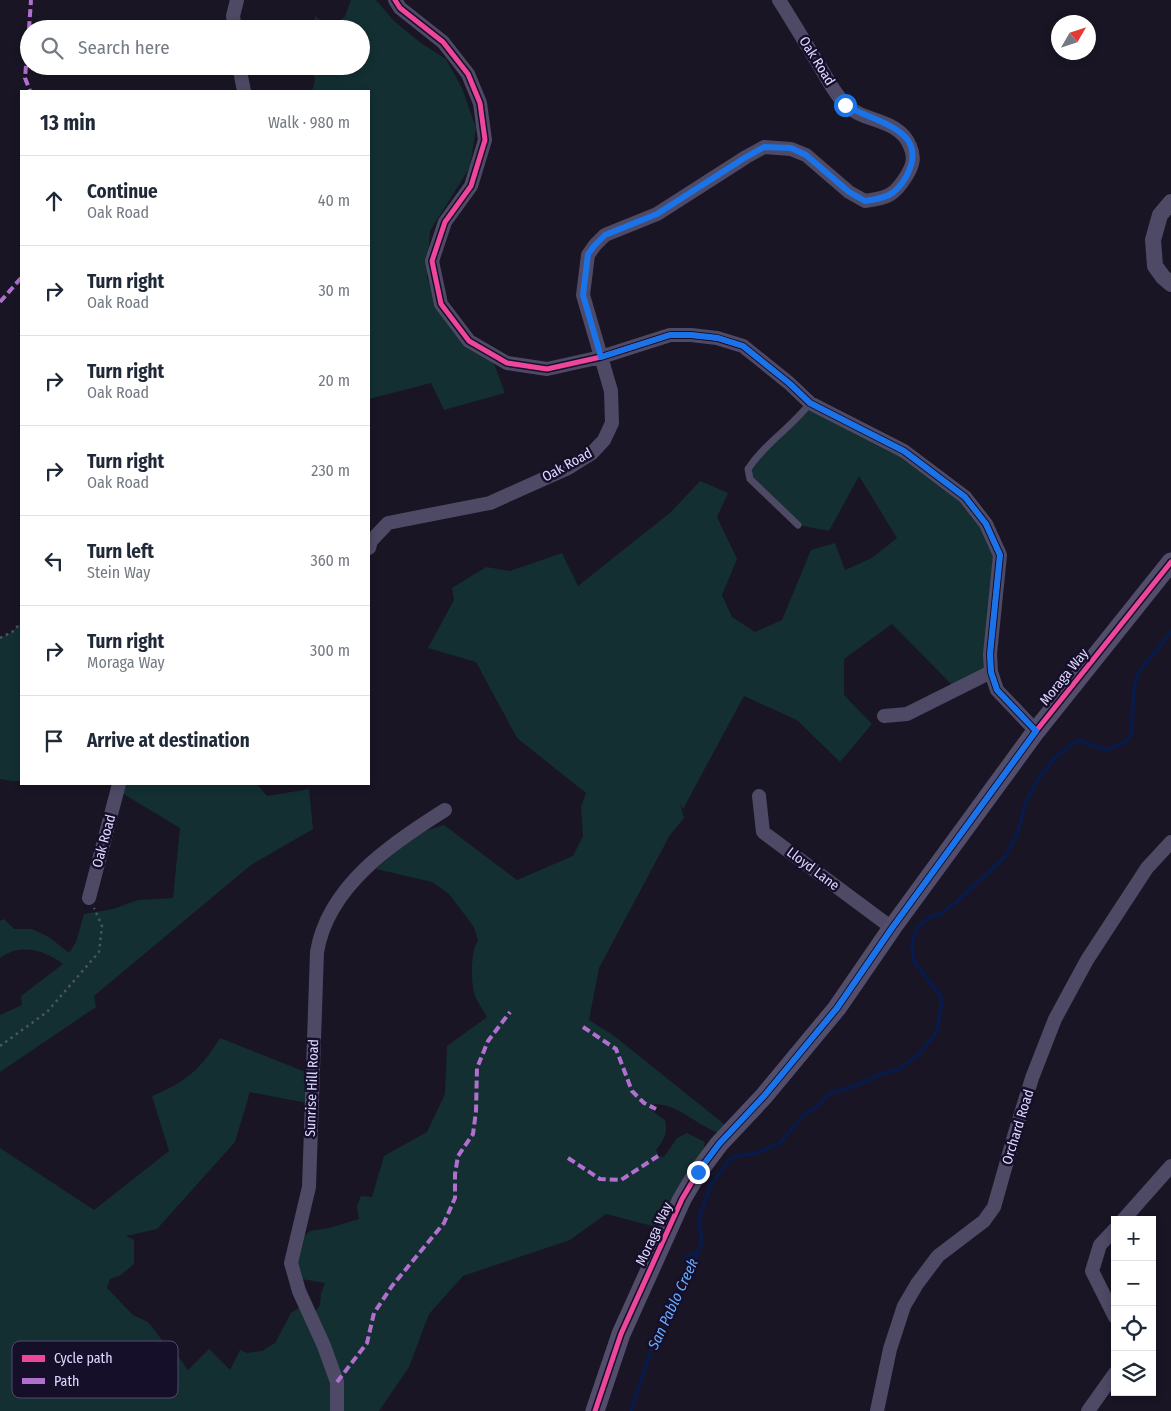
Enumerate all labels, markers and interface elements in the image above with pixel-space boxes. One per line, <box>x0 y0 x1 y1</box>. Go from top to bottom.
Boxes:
north arrow <box>1051 15 1096 60</box>
search box <box>20 20 370 75</box>
street label: Oak Road <box>795 33 839 89</box>
icon: search <box>38 34 66 62</box>
text: Search here <box>78 36 170 59</box>
route start <box>834 94 857 117</box>
text: 13 min <box>40 110 96 136</box>
text: Walk · 980 m <box>268 113 350 132</box>
text: Continue <box>87 180 158 203</box>
icon: ahead <box>40 187 68 215</box>
text: 40 m <box>318 191 350 210</box>
text: Oak Road <box>87 203 149 222</box>
text: Turn right <box>87 270 164 293</box>
icon: right <box>40 277 68 305</box>
text: 30 m <box>318 281 350 300</box>
text: Oak Road <box>87 293 149 312</box>
text: Turn right <box>87 360 164 383</box>
icon: right <box>40 367 68 395</box>
text: 20 m <box>319 371 350 390</box>
text: Oak Road <box>87 383 149 402</box>
street label: Oak Road <box>539 444 595 486</box>
text: Turn right <box>87 450 164 473</box>
icon: right <box>40 457 68 485</box>
text: 230 m <box>311 461 350 480</box>
text: Oak Road <box>87 473 149 492</box>
text: Turn left <box>87 540 154 563</box>
icon: left <box>40 547 68 575</box>
text: 360 m <box>310 551 350 570</box>
text: Stein Way <box>87 563 150 582</box>
text: Turn right <box>87 630 164 653</box>
icon: right <box>40 637 68 665</box>
text: 300 m <box>310 641 350 660</box>
street label: Moraga Way <box>1036 645 1092 709</box>
text: Moraga Way <box>87 653 165 672</box>
icon: arrive <box>40 727 68 755</box>
text: Arrive at destination <box>87 729 250 752</box>
street label: Oak Road <box>89 813 119 869</box>
street label: Lloyd Lane <box>783 844 843 894</box>
street label: Sunrise Hill Road <box>302 1039 322 1137</box>
street label: Orchard Road <box>998 1087 1038 1167</box>
route end <box>687 1161 710 1184</box>
street label: Moraga Way <box>632 1199 676 1268</box>
map controls <box>1111 1216 1156 1396</box>
button: + <box>1111 1216 1156 1261</box>
water label: San Pablo Creek <box>644 1255 702 1353</box>
button: − <box>1111 1261 1156 1306</box>
button: locate <box>1111 1306 1156 1351</box>
legend <box>12 1341 178 1398</box>
text: Cycle path <box>54 1350 113 1367</box>
button: layers <box>1111 1351 1156 1396</box>
text: Path <box>54 1373 79 1390</box>

